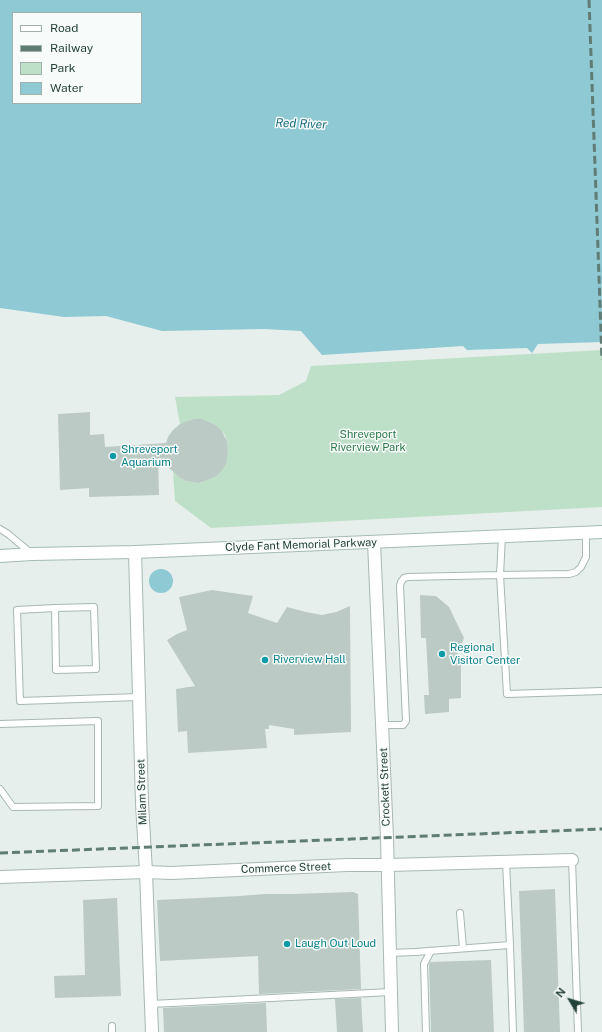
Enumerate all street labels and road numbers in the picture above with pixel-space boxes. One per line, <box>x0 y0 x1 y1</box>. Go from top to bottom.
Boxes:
street label: Clyde Fant Memorial Parkway <box>225 536 377 554</box>
street label: Crockett Street <box>377 747 393 827</box>
street label: Milam Street <box>134 759 150 825</box>
street label: Commerce Street <box>241 860 331 876</box>

